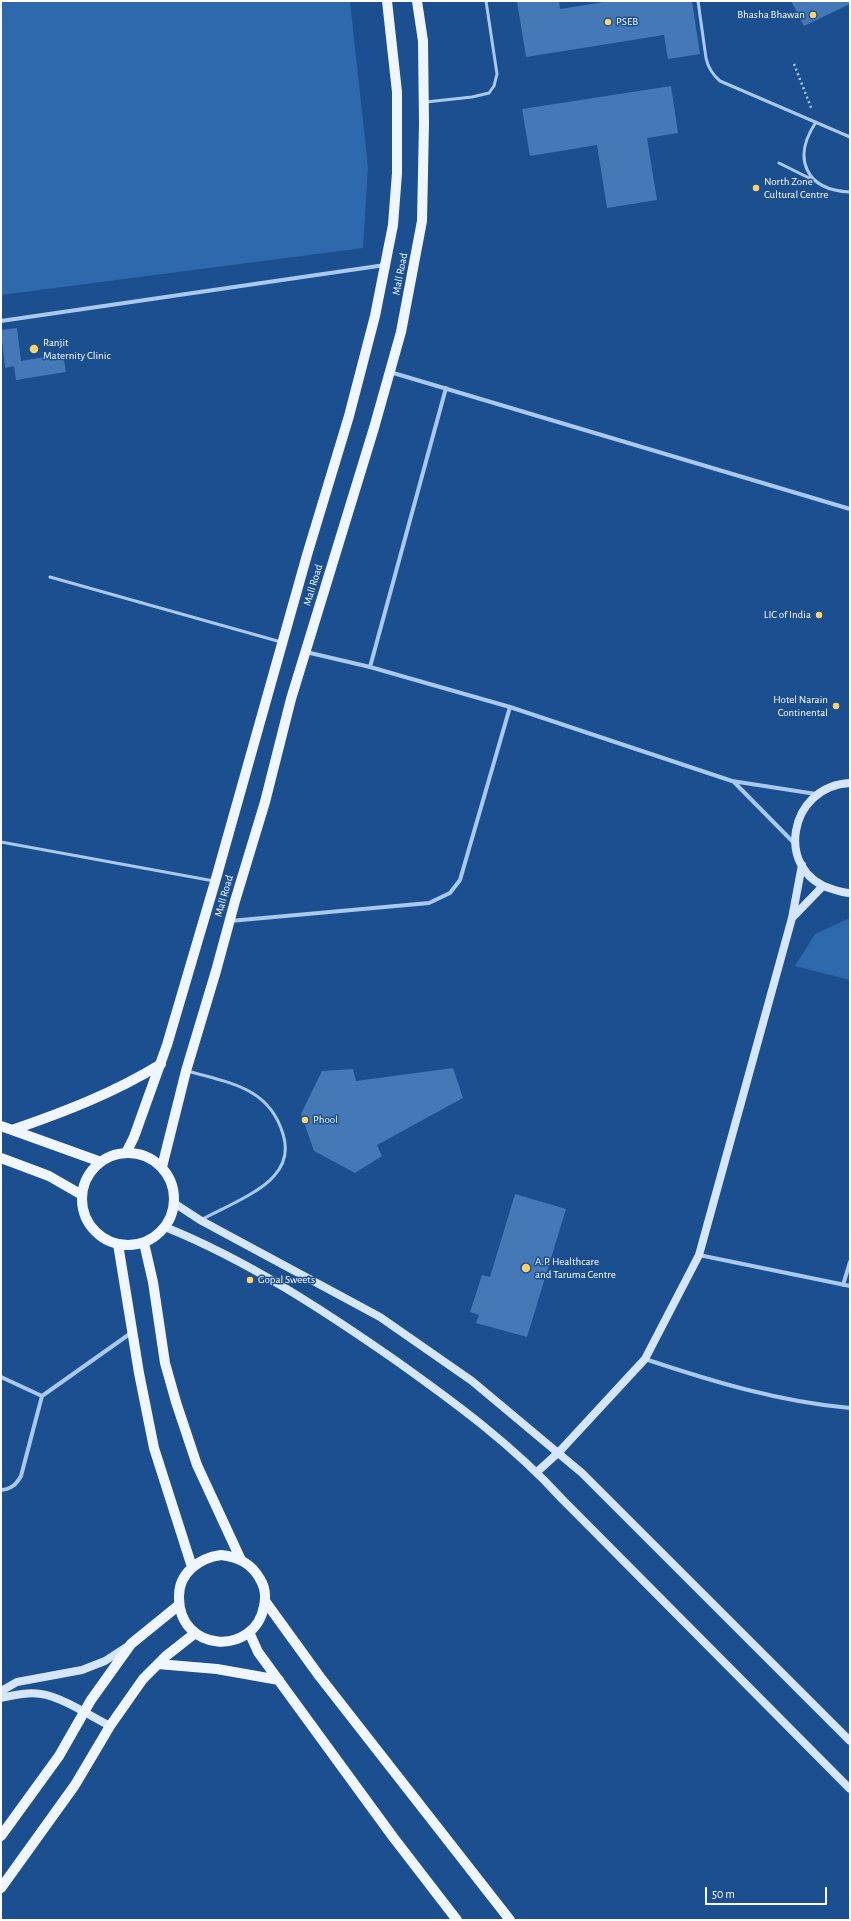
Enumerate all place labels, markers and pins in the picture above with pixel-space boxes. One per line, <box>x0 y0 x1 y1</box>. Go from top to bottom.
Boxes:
place label: Bhasha Bhawan <box>737 8 805 22</box>
marker: Bhasha Bhawan <box>808 10 818 20</box>
place label: PSEB <box>616 15 638 29</box>
marker: PSEB <box>603 17 613 27</box>
place label: North Zone Cultural Centre <box>764 175 828 201</box>
marker: North Zone Cultural Centre <box>751 183 761 193</box>
place label: Ranjit Maternity Clinic <box>43 336 111 362</box>
marker: Ranjit Maternity Clinic <box>28 343 40 355</box>
place label: LIC of India <box>764 608 811 622</box>
marker: LIC of India <box>814 610 824 620</box>
place label: Hotel Narain Continental <box>773 693 828 719</box>
marker: Hotel Narain Continental <box>831 701 841 711</box>
place label: Phool <box>313 1113 338 1127</box>
marker: Phool <box>300 1115 310 1125</box>
place label: A.P. Healthcare and Taruma Centre <box>535 1255 616 1281</box>
marker: A.P. Healthcare and Taruma Centre <box>520 1262 532 1274</box>
place label: Gopal Sweets <box>258 1273 315 1287</box>
marker: Gopal Sweets <box>245 1275 255 1285</box>

